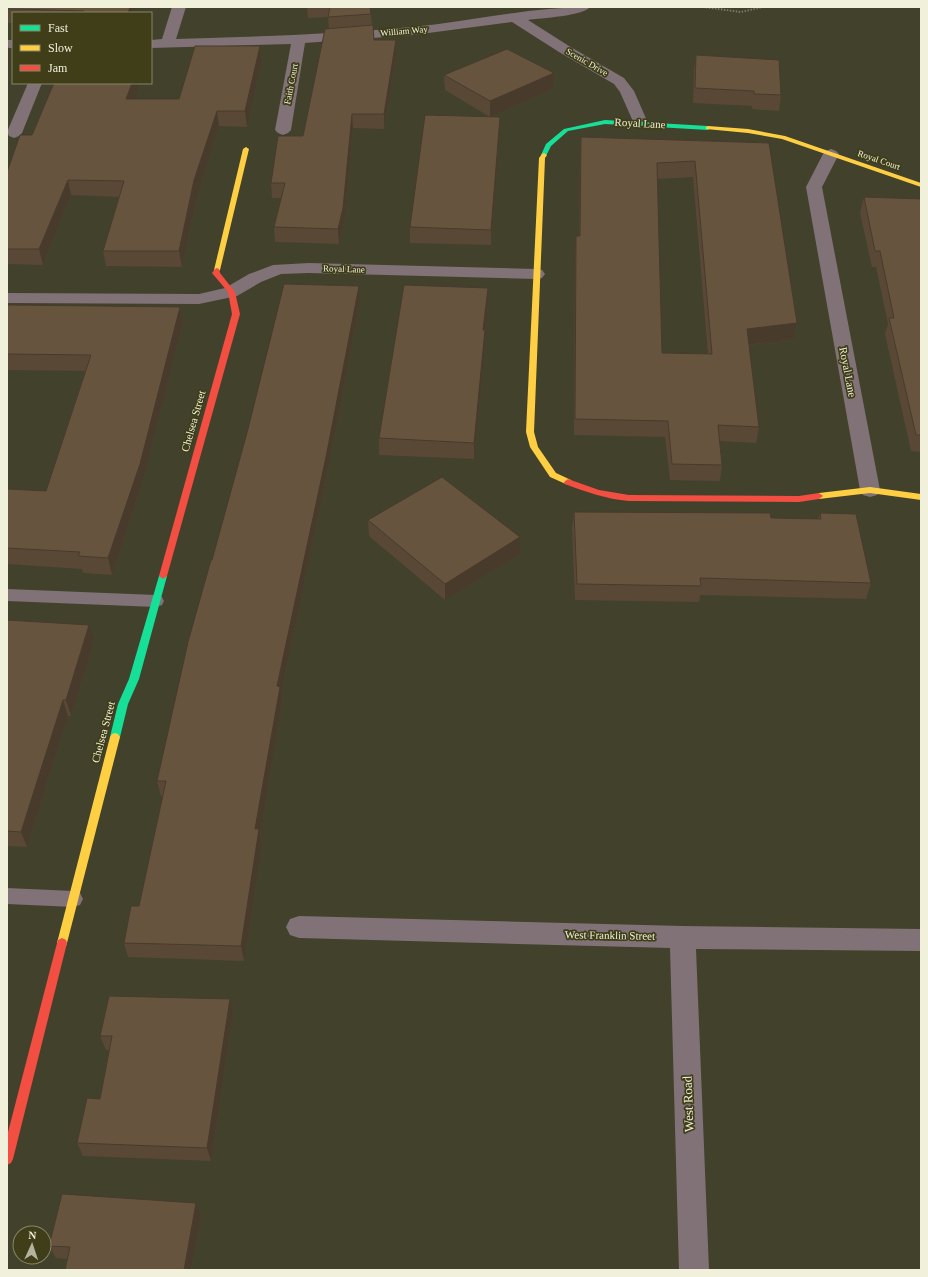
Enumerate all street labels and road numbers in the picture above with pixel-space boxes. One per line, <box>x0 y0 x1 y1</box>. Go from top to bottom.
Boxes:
street label: William Way <box>380 24 429 38</box>
street label: Scenic Drive <box>564 46 610 78</box>
street label: Faith Court <box>282 62 300 105</box>
street label: Royal Lane <box>614 116 666 130</box>
street label: Royal Court <box>856 148 902 172</box>
street label: Royal Lane <box>323 263 365 275</box>
street label: Royal Lane <box>837 346 859 398</box>
street label: Chelsea Street <box>179 389 207 453</box>
street label: Chelsea Street <box>89 700 117 764</box>
street label: West Franklin Street <box>565 928 655 942</box>
street label: West Road <box>680 1075 696 1132</box>

